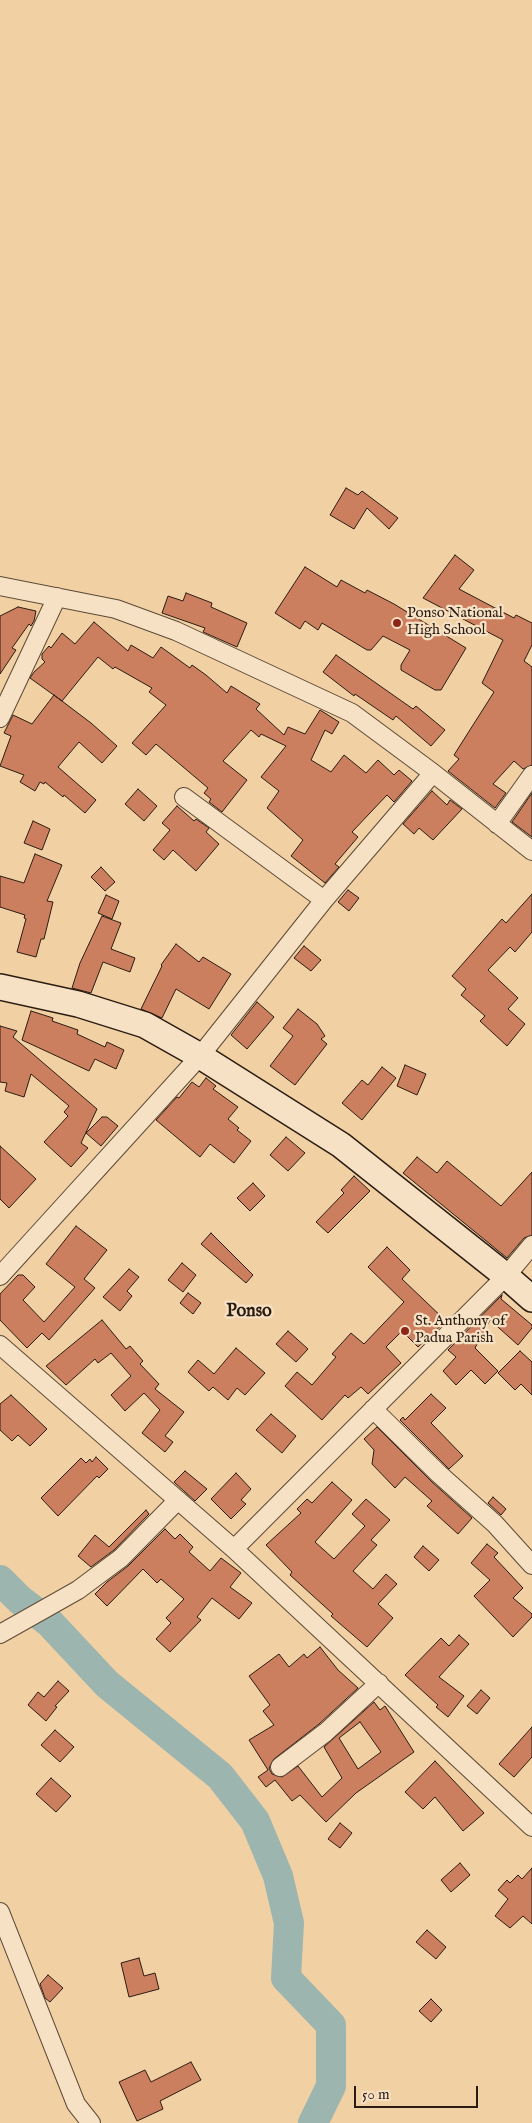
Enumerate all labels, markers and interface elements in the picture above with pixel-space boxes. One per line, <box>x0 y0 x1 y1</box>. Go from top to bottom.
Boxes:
place label: Ponso National High School <box>407 605 503 640</box>
marker: Ponso National High School <box>391 617 403 629</box>
district label: Ponso <box>226 1301 272 1323</box>
place label: St. Anthony of Padua Parish <box>415 1313 506 1348</box>
marker: St. Anthony of Padua Parish <box>399 1325 411 1337</box>
scale bar <box>357 2076 481 2108</box>
text: 50 m <box>362 2085 390 2104</box>

